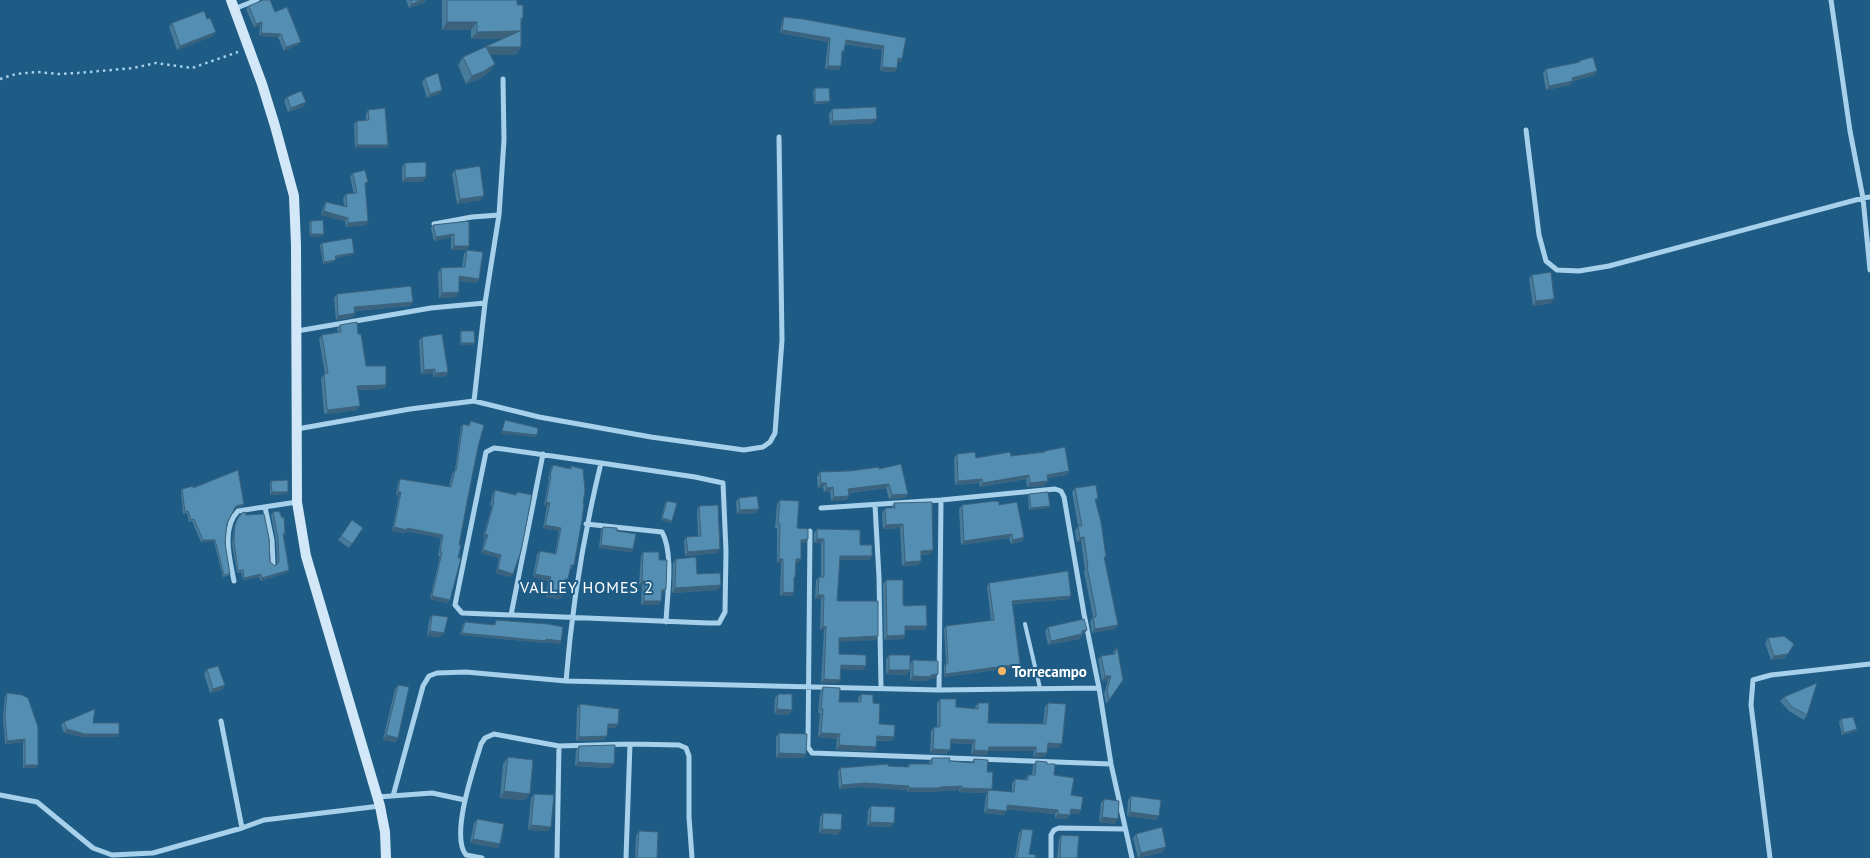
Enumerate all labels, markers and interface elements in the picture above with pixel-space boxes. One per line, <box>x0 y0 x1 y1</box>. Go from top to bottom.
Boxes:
district label: VALLEY HOMES 2 <box>519 577 654 597</box>
place label: Torrecampo <box>1012 662 1087 681</box>
marker: Torrecampo <box>996 665 1008 677</box>

